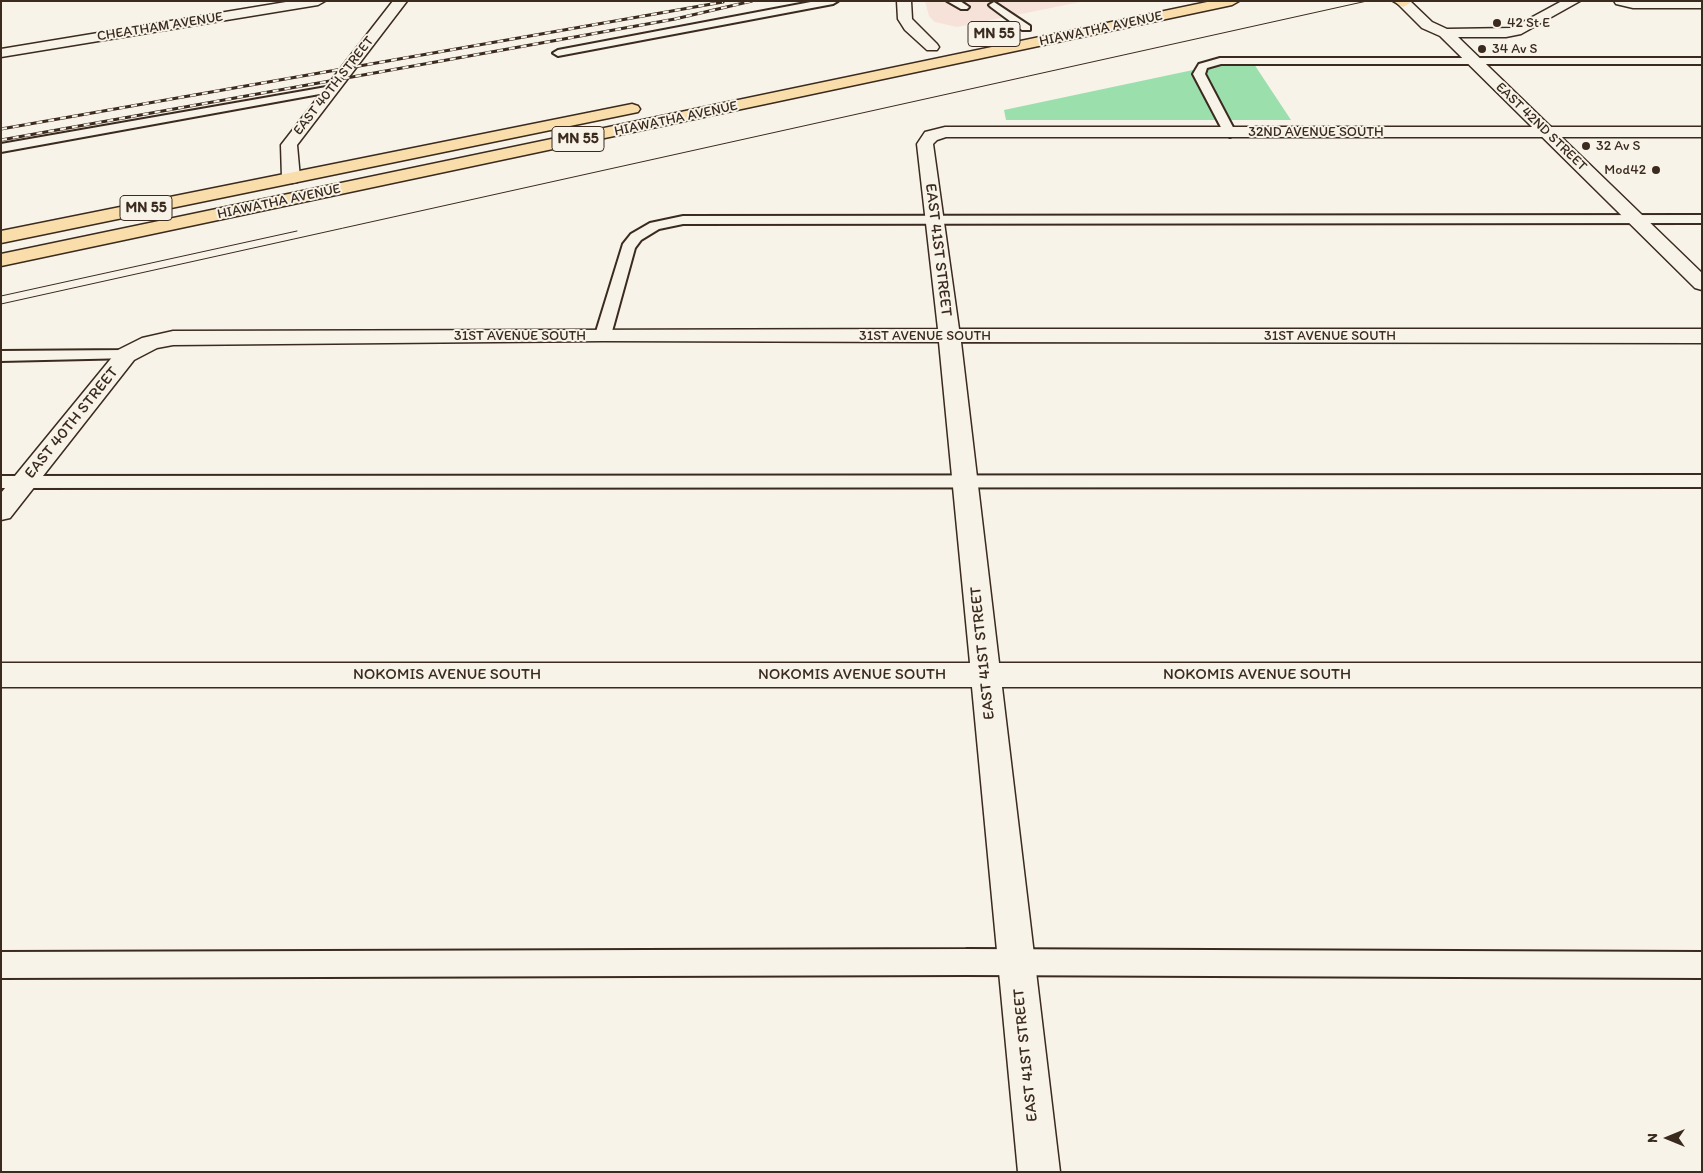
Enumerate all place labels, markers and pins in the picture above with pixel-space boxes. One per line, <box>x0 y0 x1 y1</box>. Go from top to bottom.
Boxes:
place label: 42 St E <box>1507 15 1550 31</box>
marker: 42 St E <box>1491 17 1503 29</box>
place label: 34 Av S <box>1492 41 1537 57</box>
marker: 34 Av S <box>1476 43 1488 55</box>
place label: 32 Av S <box>1596 138 1640 154</box>
marker: 32 Av S <box>1580 140 1592 152</box>
place label: Mod42 <box>1604 162 1646 178</box>
marker: Mod42 <box>1650 164 1662 176</box>

